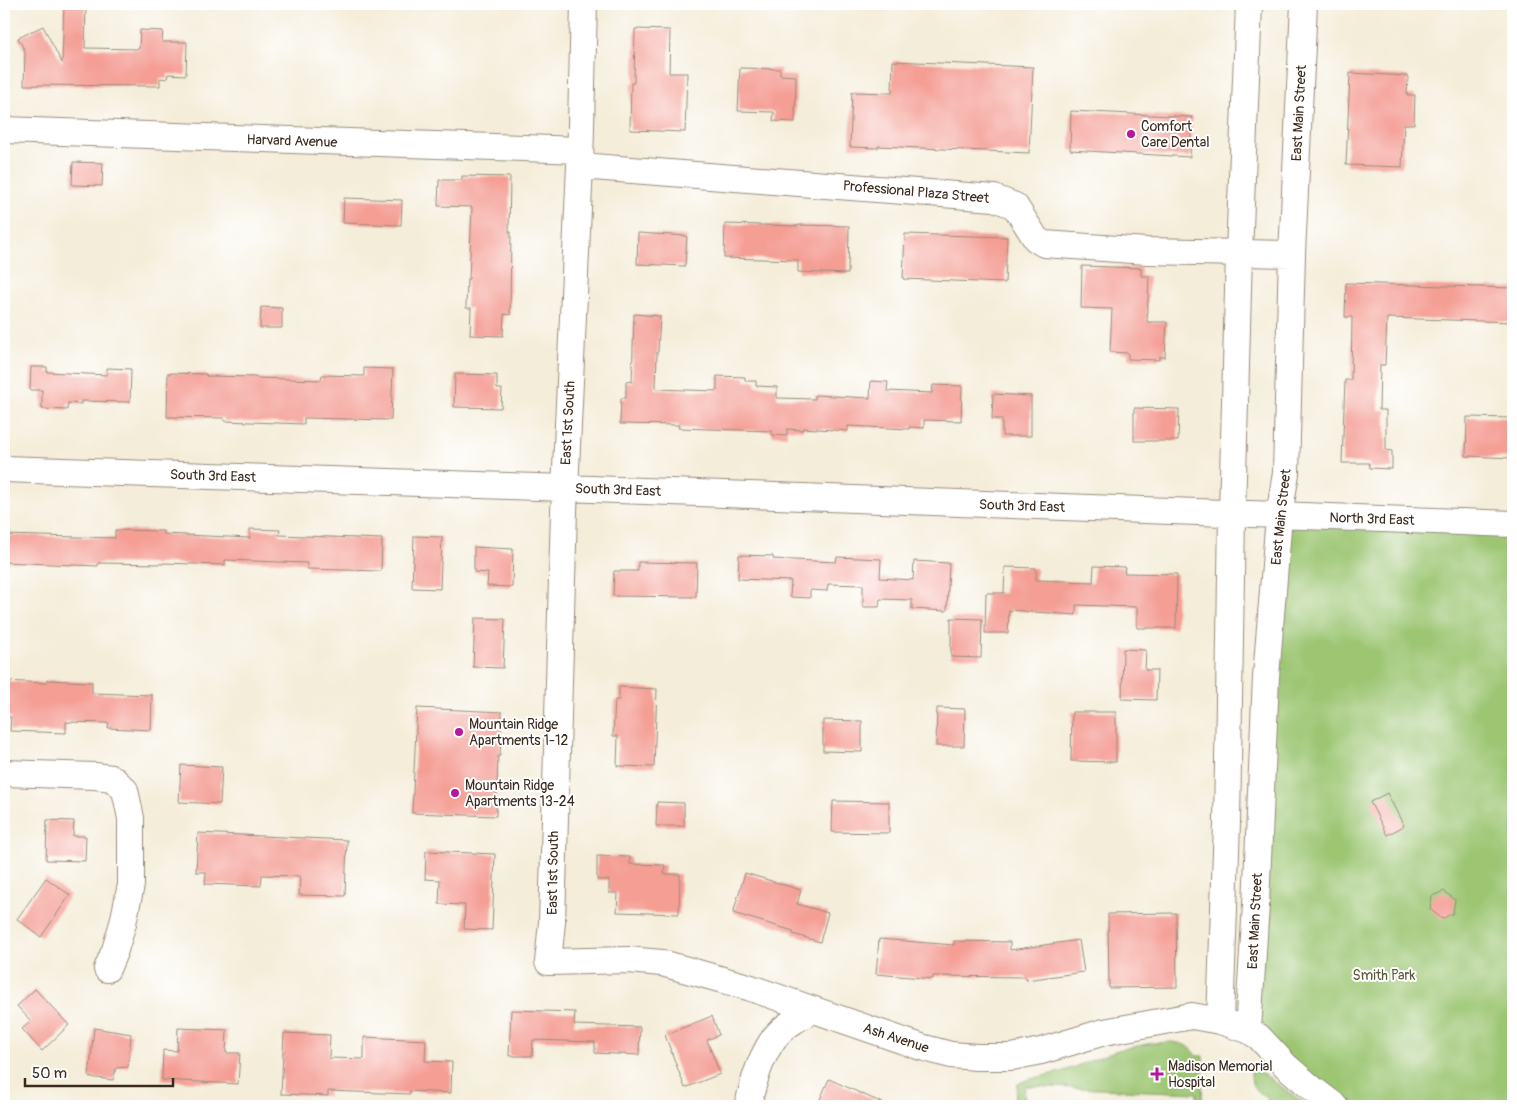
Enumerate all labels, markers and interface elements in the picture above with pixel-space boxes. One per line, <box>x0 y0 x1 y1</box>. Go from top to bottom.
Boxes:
street label: East Main Street <box>1288 64 1310 162</box>
place label: Comfort Care Dental <box>1141 118 1209 151</box>
marker: Comfort Care Dental <box>1125 128 1137 140</box>
street label: Harvard Avenue <box>246 131 338 151</box>
street label: Professional Plaza Street <box>842 177 990 207</box>
street label: East 1st South <box>557 381 579 465</box>
street label: South 3rd East <box>170 466 257 486</box>
street label: East Main Street <box>1267 468 1295 566</box>
street label: South 3rd East <box>575 480 662 500</box>
street label: South 3rd East <box>979 496 1066 516</box>
street label: North 3rd East <box>1329 509 1415 529</box>
place label: Mountain Ridge Apartments 1-12 <box>469 716 569 749</box>
marker: Mountain Ridge Apartments 1-12 <box>453 726 465 738</box>
place label: Mountain Ridge Apartments 13-24 <box>465 777 575 810</box>
marker: Mountain Ridge Apartments 13-24 <box>449 787 461 799</box>
street label: East 1st South <box>544 831 562 915</box>
street label: East Main Street <box>1244 872 1266 970</box>
park label: Smith Park <box>1353 967 1416 984</box>
street label: Ash Avenue <box>861 1019 931 1057</box>
scale bar <box>25 1055 172 1087</box>
place label: Madison Memorial Hospital <box>1168 1058 1273 1091</box>
text: 50 m <box>32 1064 67 1083</box>
marker: Madison Memorial Hospital <box>1150 1067 1164 1081</box>

